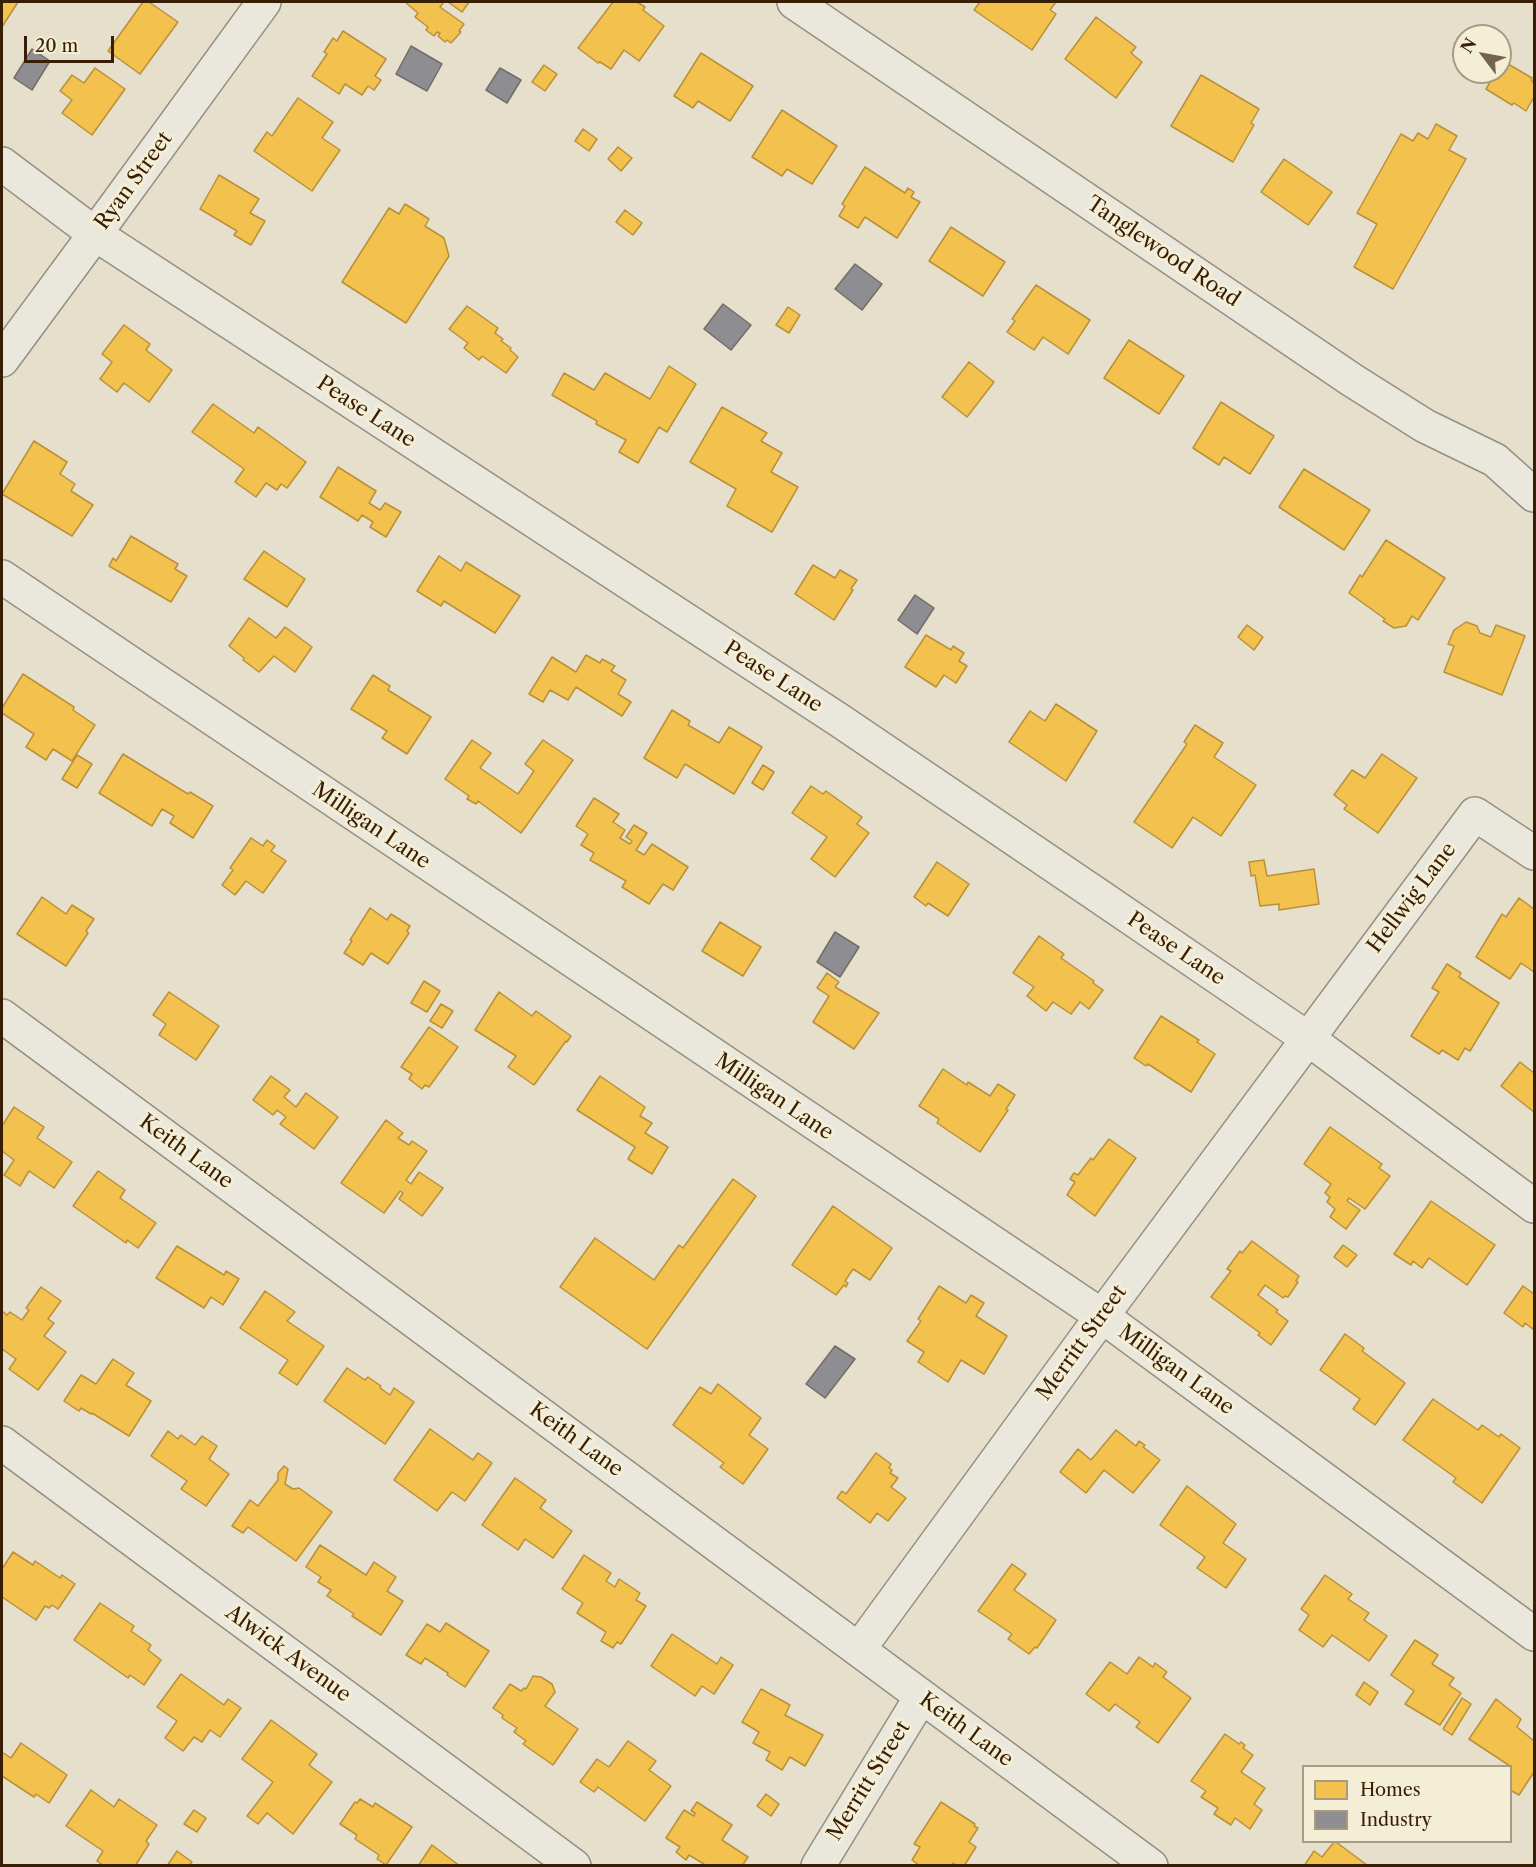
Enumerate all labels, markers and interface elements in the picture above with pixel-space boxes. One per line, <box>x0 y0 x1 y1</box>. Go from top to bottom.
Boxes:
scale bar <box>27 24 117 62</box>
north arrow <box>1452 24 1512 84</box>
text: N <box>1456 34 1481 57</box>
text: 20 m <box>35 35 78 57</box>
street label: Ryan Street <box>90 127 178 235</box>
street label: Tanglewood Road <box>1082 191 1244 313</box>
street label: Pease Lane <box>312 371 420 453</box>
street label: Pease Lane <box>719 636 827 718</box>
street label: Milligan Lane <box>307 777 435 875</box>
street label: Hellwig Lane <box>1362 838 1462 958</box>
street label: Pease Lane <box>1122 907 1230 991</box>
street label: Milligan Lane <box>710 1048 838 1146</box>
street label: Keith Lane <box>134 1110 238 1194</box>
street label: Merritt Street <box>1032 1280 1132 1406</box>
street label: Milligan Lane <box>1113 1320 1239 1420</box>
street label: Keith Lane <box>524 1398 628 1482</box>
street label: Alwick Avenue <box>220 1600 356 1708</box>
street label: Keith Lane <box>914 1688 1018 1772</box>
street label: Merritt Street <box>822 1716 916 1846</box>
legend <box>1302 1765 1512 1843</box>
text: Homes <box>1360 1779 1421 1801</box>
text: Industry <box>1360 1809 1432 1831</box>

